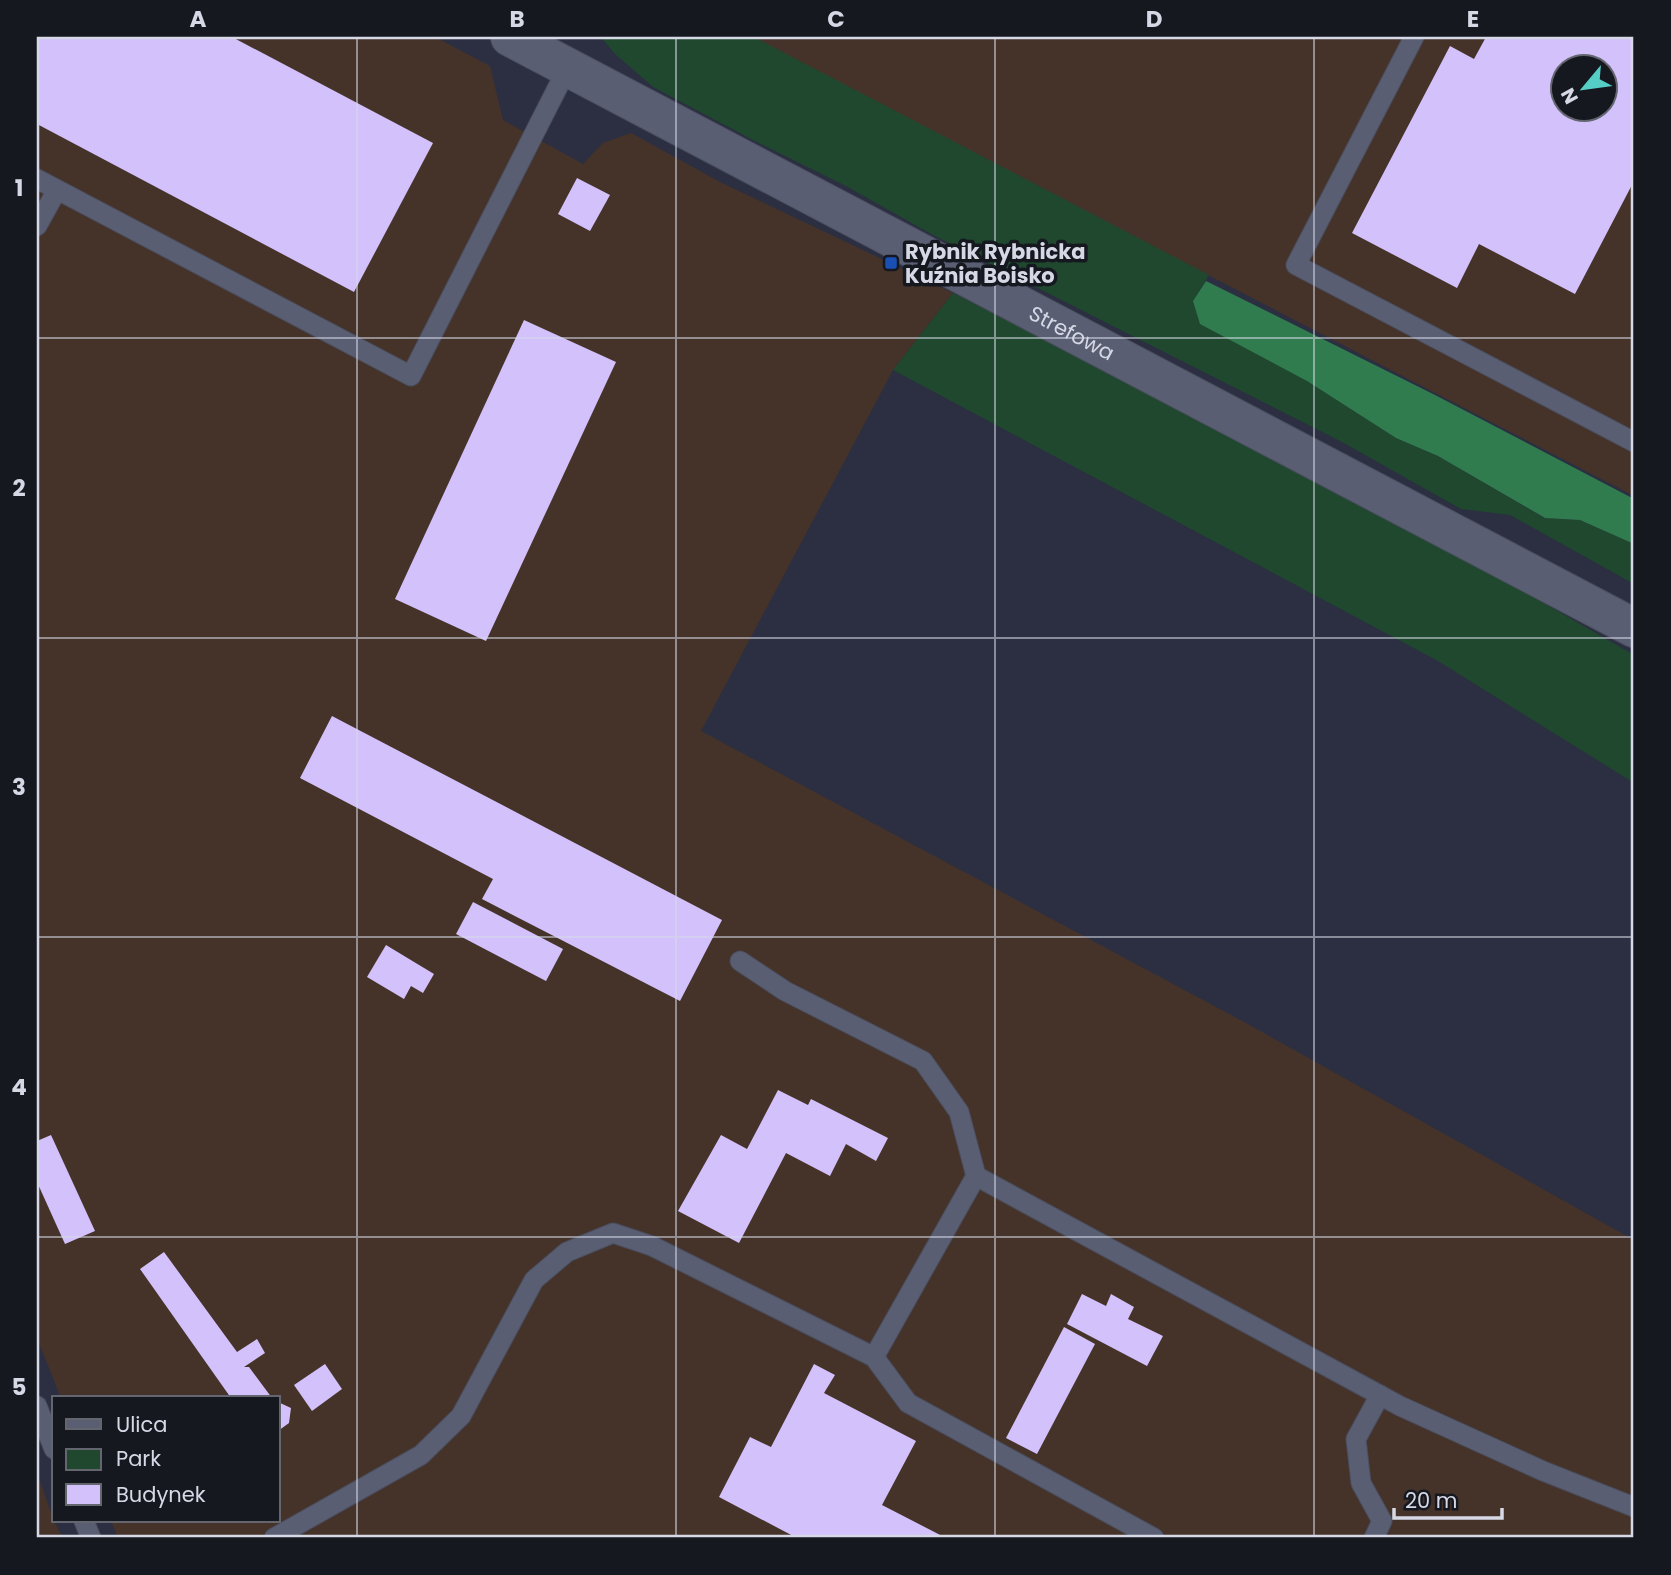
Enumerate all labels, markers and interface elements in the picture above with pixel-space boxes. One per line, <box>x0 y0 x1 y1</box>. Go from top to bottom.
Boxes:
text: A <box>190 3 207 35</box>
text: B <box>509 3 525 35</box>
text: C <box>827 3 845 35</box>
text: D <box>1146 3 1162 35</box>
text: E <box>1467 3 1479 35</box>
north arrow <box>1548 52 1618 122</box>
text: N <box>1554 83 1585 109</box>
text: 1 <box>15 172 23 204</box>
place label: Rybnik Rybnicka Kuźnia Boisko <box>905 237 1086 290</box>
marker: Rybnik Rybnicka Kuźnia Boisko <box>883 255 899 271</box>
street label: Strefowa <box>1024 298 1120 367</box>
text: 2 <box>12 472 26 504</box>
text: 3 <box>12 771 26 803</box>
text: 4 <box>11 1071 27 1103</box>
text: 5 <box>12 1371 26 1403</box>
legend <box>52 1396 280 1522</box>
text: Ulica <box>116 1410 167 1439</box>
text: Park <box>116 1444 161 1473</box>
scale bar <box>1394 1477 1503 1521</box>
text: Budynek <box>116 1480 206 1509</box>
text: 20 m <box>1405 1486 1458 1515</box>

